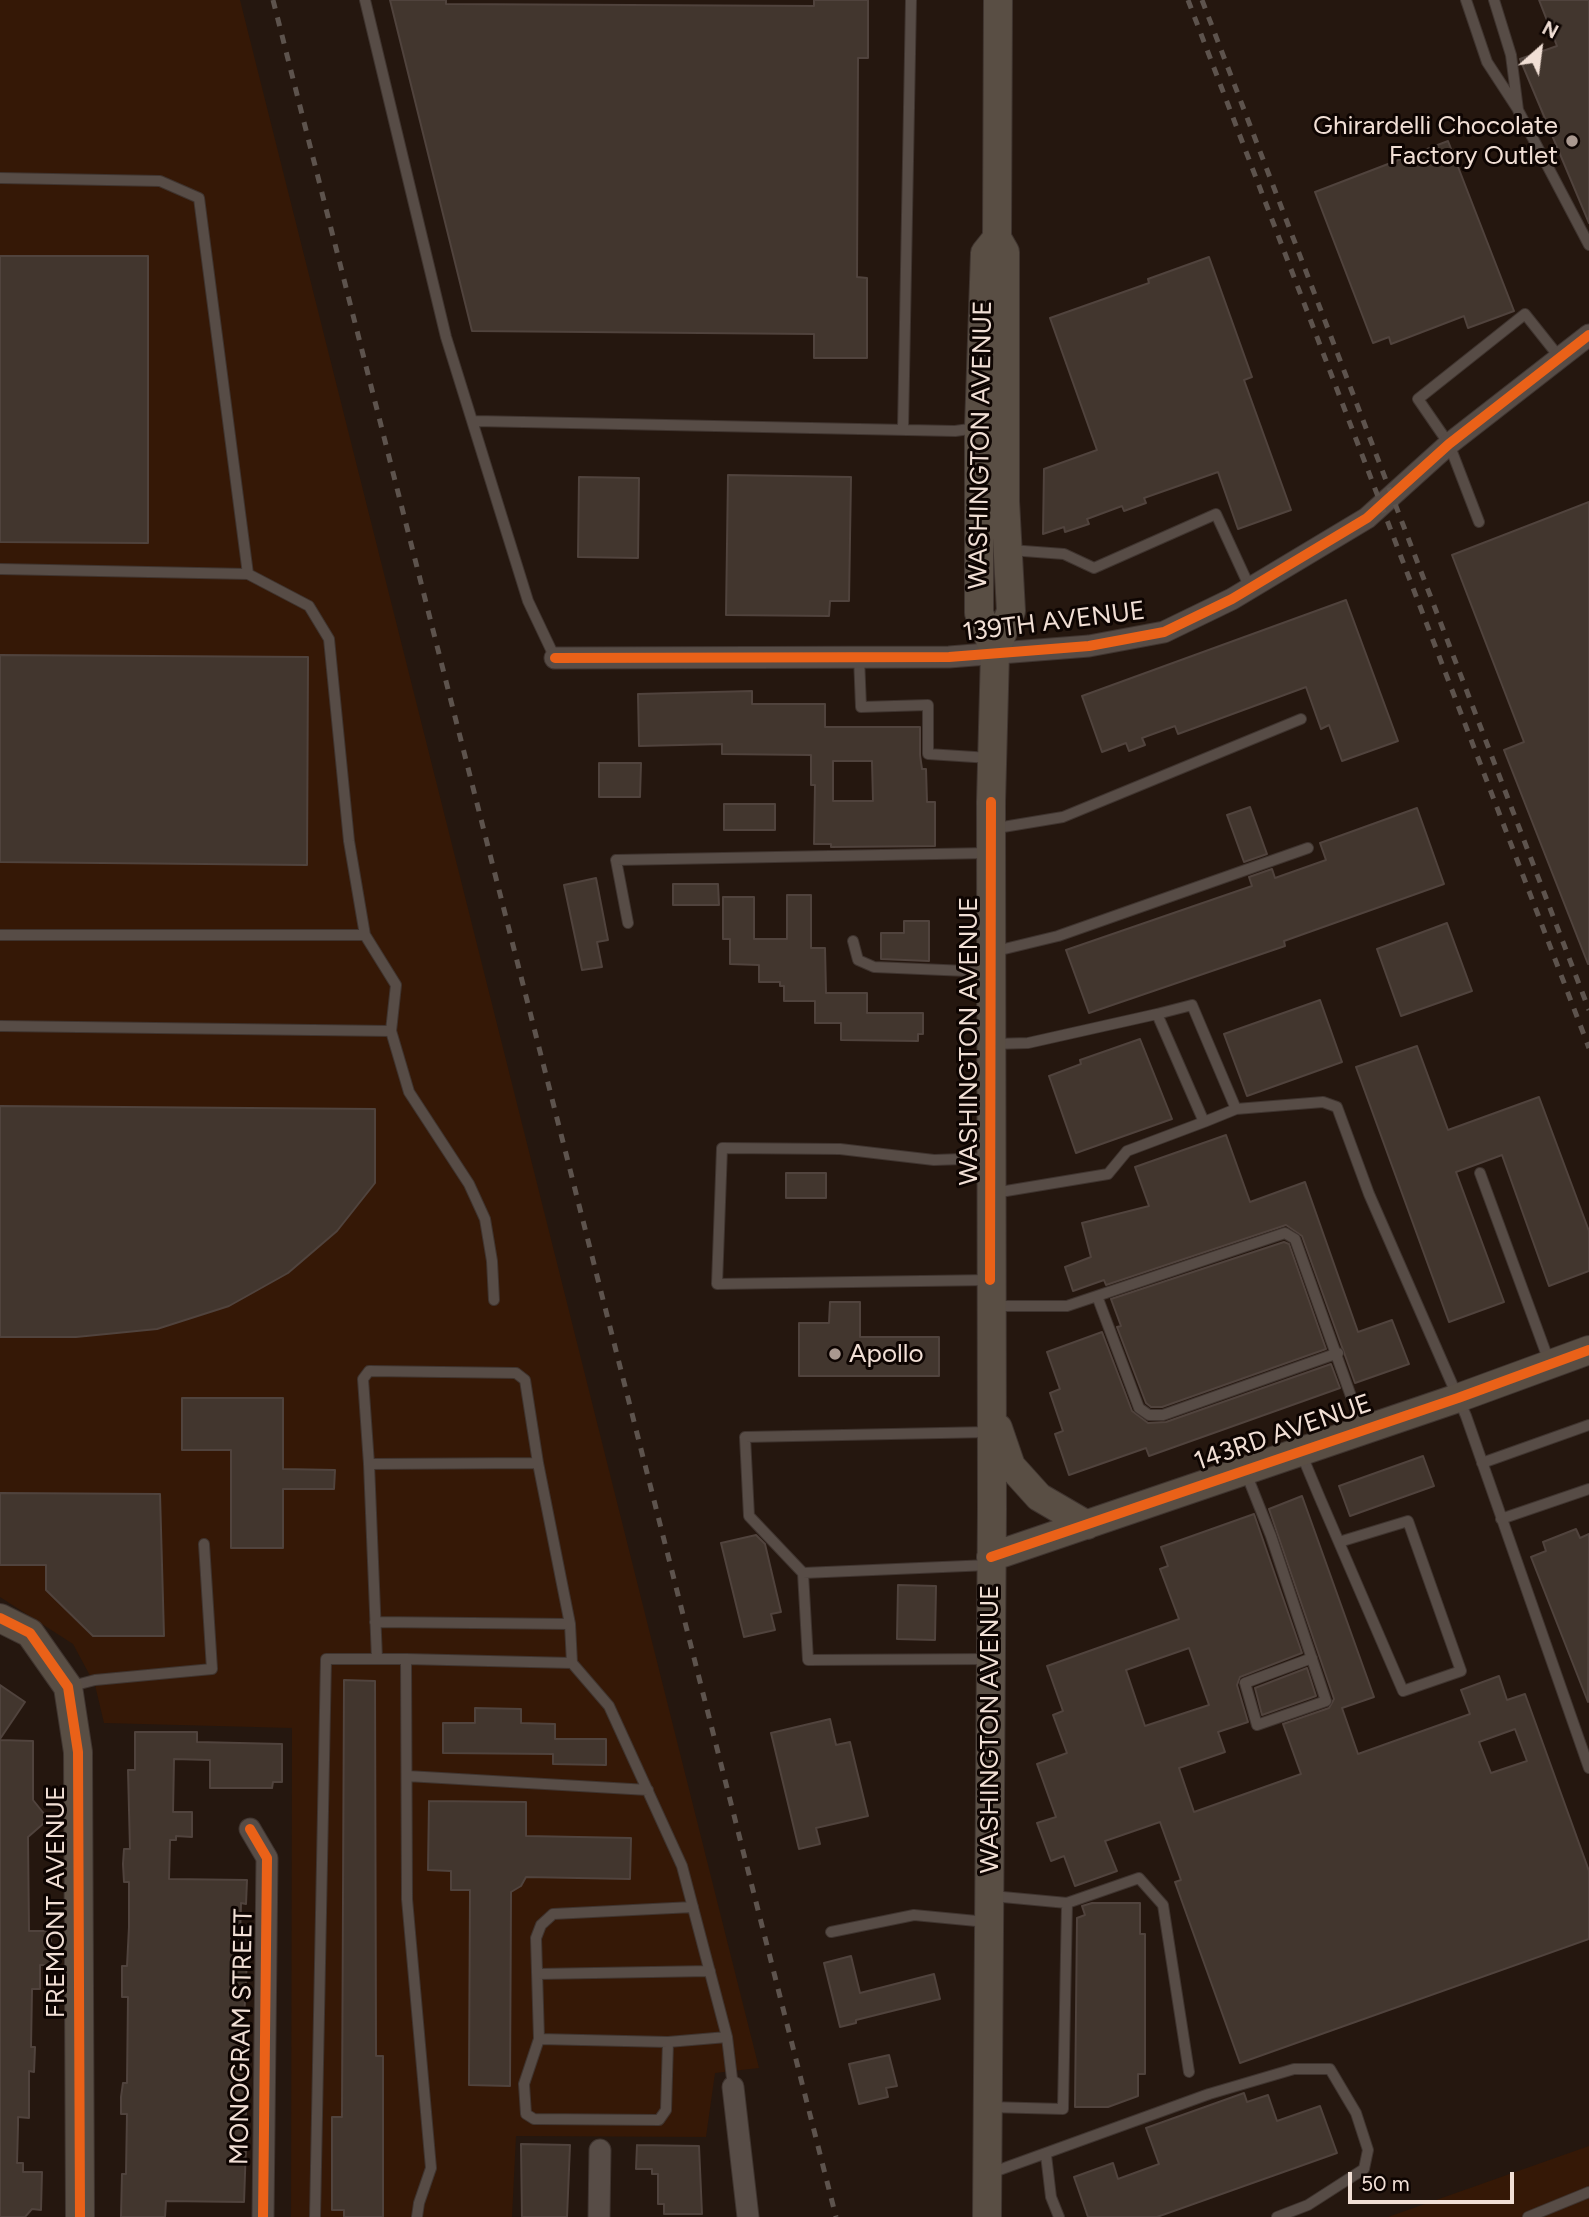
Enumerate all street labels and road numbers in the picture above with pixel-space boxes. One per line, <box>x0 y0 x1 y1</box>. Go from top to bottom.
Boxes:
street label: WASHINGTON AVENUE <box>963 300 999 590</box>
street label: 139TH AVENUE <box>961 595 1147 649</box>
street label: WASHINGTON AVENUE <box>953 897 985 1185</box>
street label: 143RD AVENUE <box>1190 1388 1376 1478</box>
street label: WASHINGTON AVENUE <box>974 1585 1006 1873</box>
street label: FREMONT AVENUE <box>40 1786 72 2018</box>
street label: MONOGRAM STREET <box>224 1909 260 2165</box>

